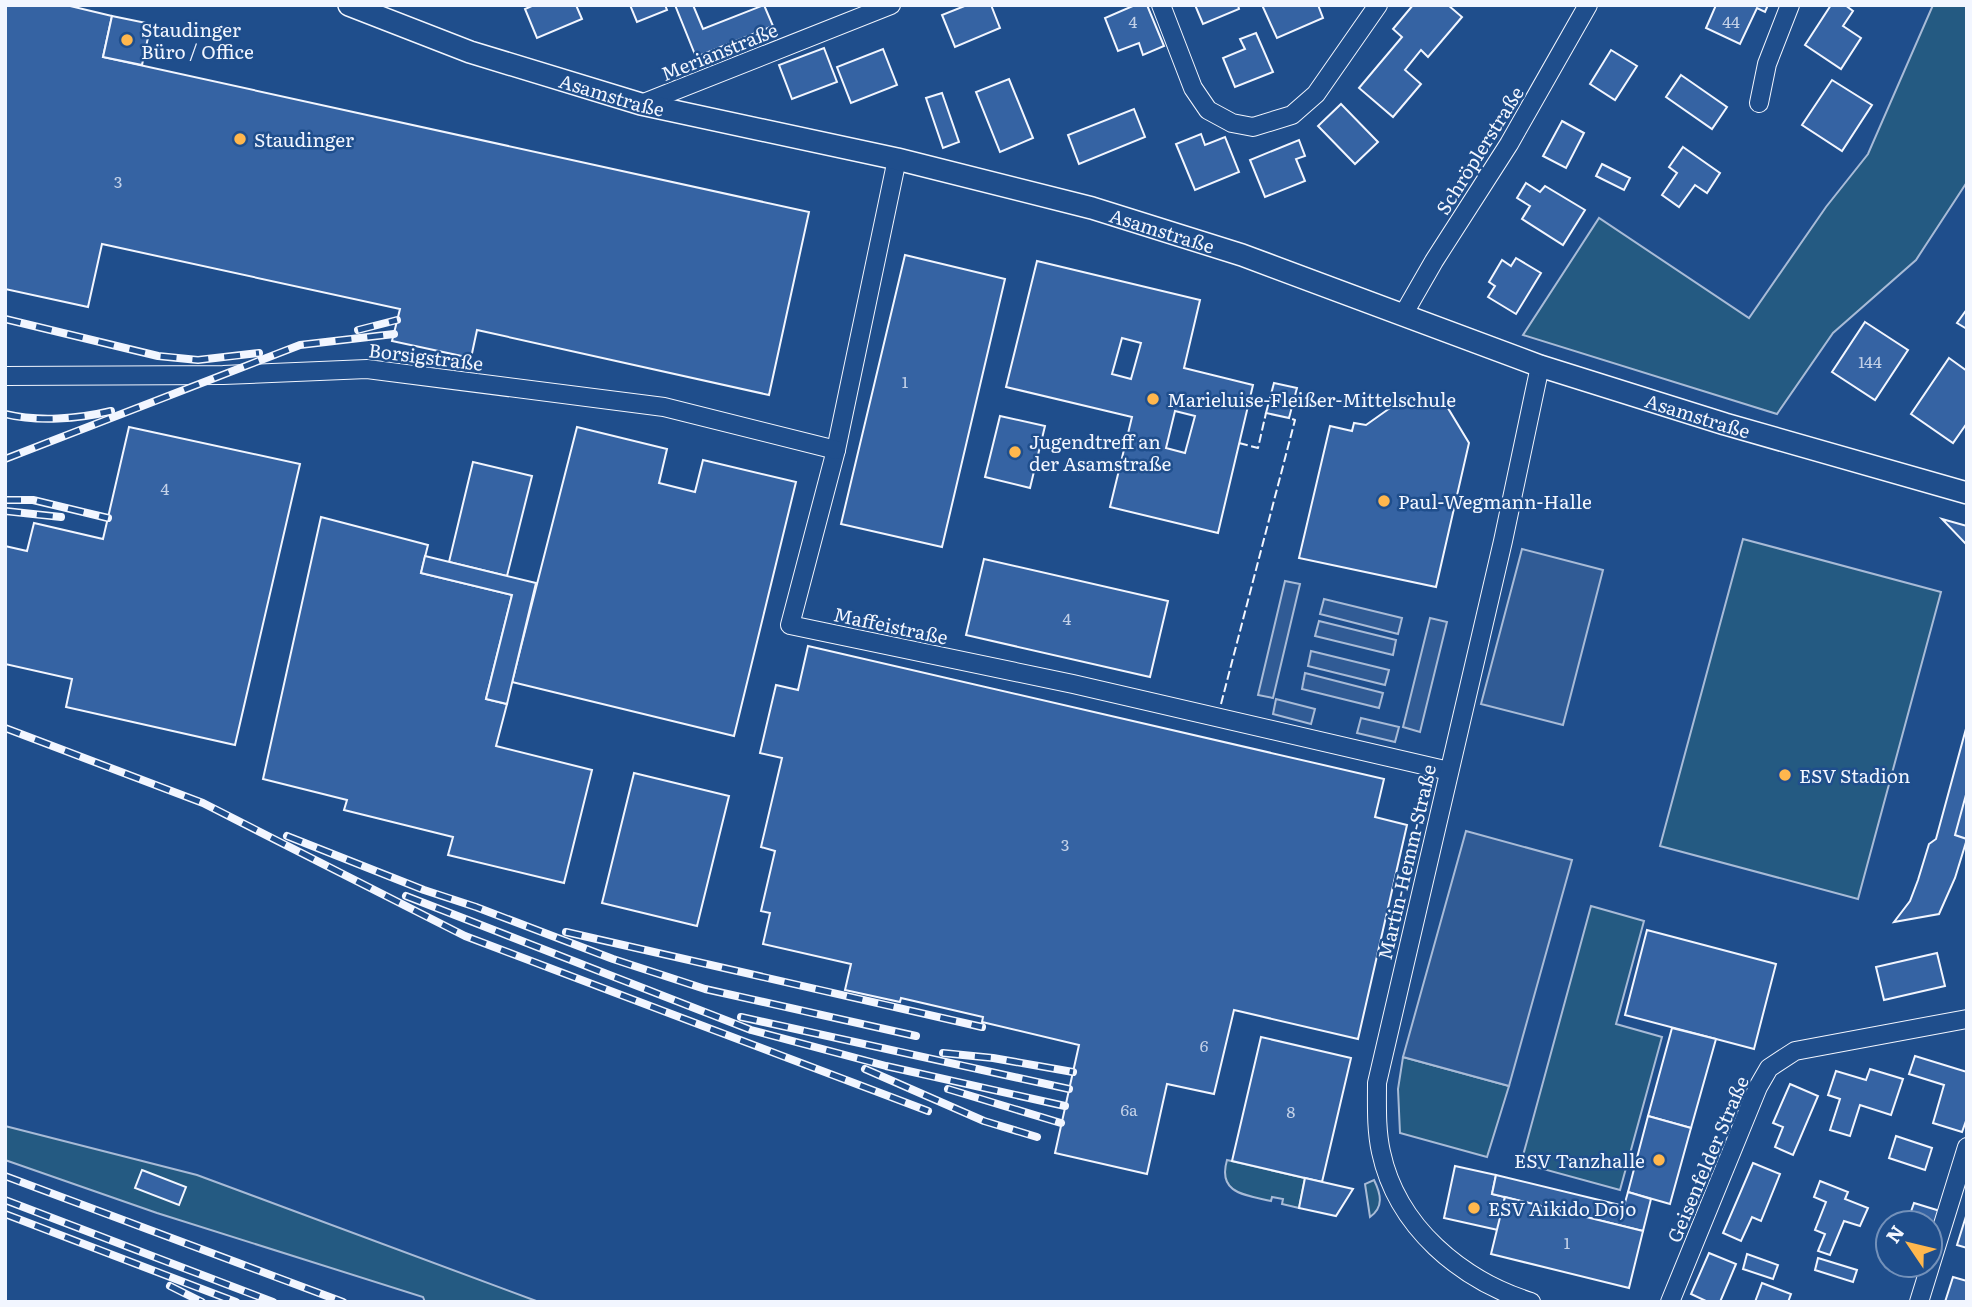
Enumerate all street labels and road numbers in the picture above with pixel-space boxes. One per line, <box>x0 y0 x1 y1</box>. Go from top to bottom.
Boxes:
street label: Merianstraße <box>656 15 782 87</box>
street label: Asamstraße <box>556 66 667 123</box>
street label: Schröplerstraße <box>1428 80 1530 220</box>
street label: Asamstraße <box>1106 200 1218 260</box>
street label: Borsigstraße <box>367 335 485 377</box>
street label: Asamstraße <box>1642 386 1754 445</box>
street label: Maffeistraße <box>831 599 951 651</box>
street label: Martin-Hemm-Straße <box>1370 761 1442 962</box>
street label: Geisenfelder Straße <box>1659 1071 1755 1247</box>

